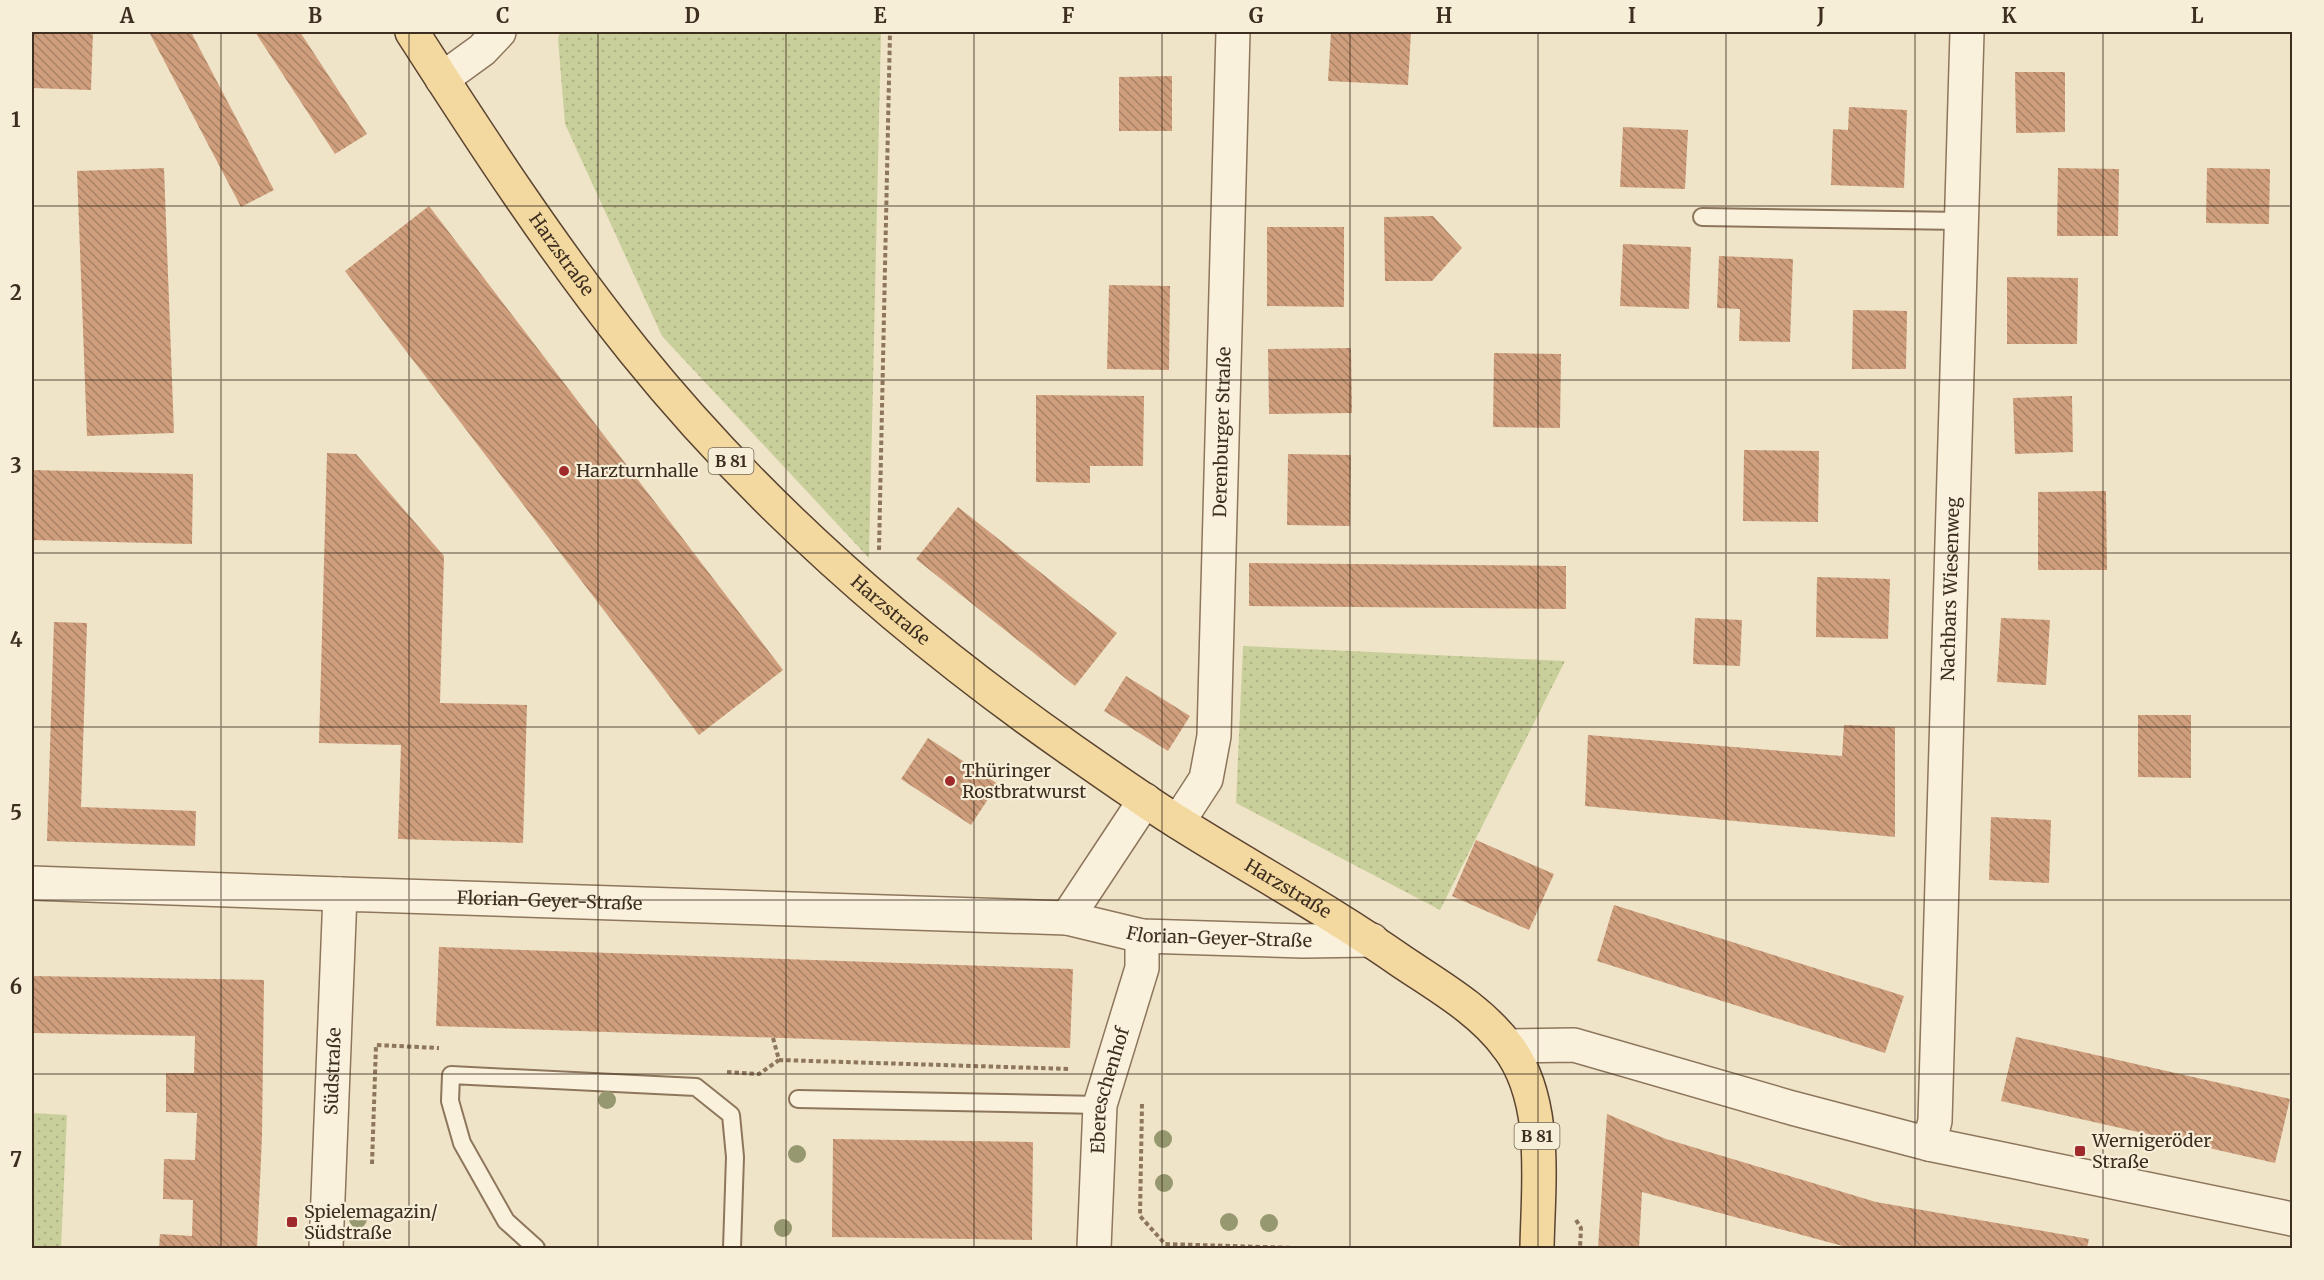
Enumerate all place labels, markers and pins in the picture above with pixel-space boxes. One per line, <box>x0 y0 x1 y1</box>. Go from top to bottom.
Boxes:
place label: Harzturnhalle <box>576 459 698 482</box>
marker: Harzturnhalle <box>557 464 571 478</box>
place label: Thüringer Rostbratwurst <box>962 759 1086 803</box>
marker: Thüringer Rostbratwurst <box>943 774 957 788</box>
place label: Wernigeröder Straße <box>2091 1129 2211 1173</box>
marker: Wernigeröder Straße <box>2073 1144 2087 1158</box>
place label: Spielemagazin/ Südstraße <box>304 1200 438 1244</box>
marker: Spielemagazin/ Südstraße <box>285 1215 299 1229</box>

